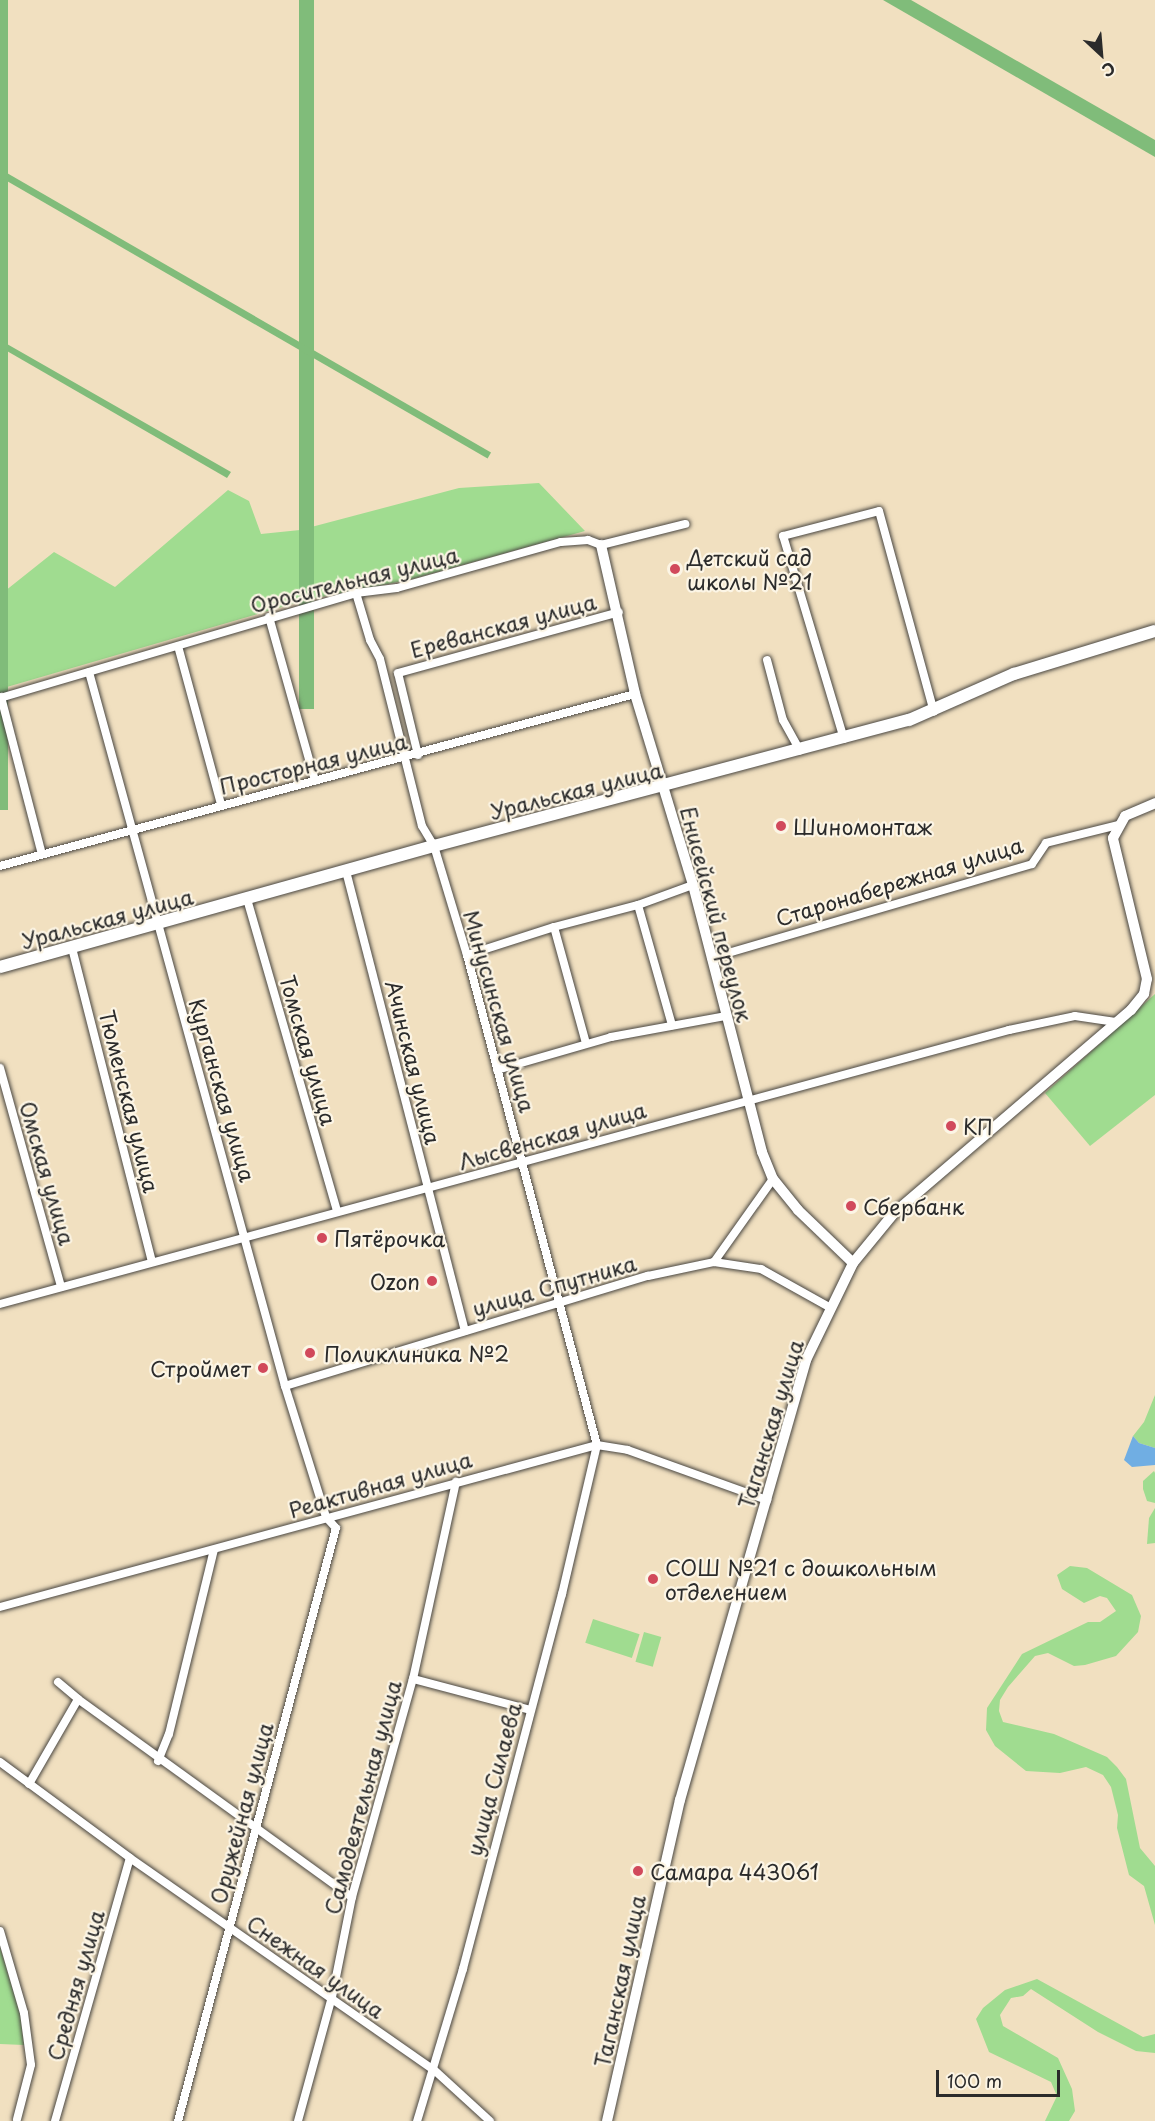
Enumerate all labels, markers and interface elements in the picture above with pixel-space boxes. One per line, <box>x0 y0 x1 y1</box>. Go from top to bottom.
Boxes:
north arrow <box>1071 24 1131 84</box>
text: С <box>1098 57 1120 84</box>
street label: Оросительная улица <box>247 541 461 617</box>
place label: Детский сад школы №21 <box>687 544 814 594</box>
marker: Детский сад школы №21 <box>668 562 682 576</box>
street label: Ереванская улица <box>407 588 599 662</box>
street label: Просторная улица <box>216 727 410 799</box>
street label: Уральская улица <box>486 756 666 824</box>
street label: Енисейский переулок <box>676 804 758 1024</box>
place label: Шиномонтаж <box>793 813 932 839</box>
marker: Шиномонтаж <box>774 819 788 833</box>
street label: Старонабережная улица <box>772 831 1026 931</box>
street label: Уральская улица <box>18 883 196 953</box>
street label: Минусинская улица <box>459 907 541 1115</box>
street label: Томская улица <box>275 972 343 1128</box>
street label: Ачинская улица <box>381 977 447 1147</box>
street label: Курганская улица <box>185 995 261 1185</box>
street label: Тюменская улица <box>95 1006 165 1196</box>
street label: Лысвенская улица <box>455 1096 649 1174</box>
street label: Омская улица <box>15 1098 81 1248</box>
place label: КП <box>963 1113 993 1139</box>
marker: КП <box>944 1119 958 1133</box>
place label: Сбербанк <box>863 1193 964 1219</box>
marker: Сбербанк <box>844 1199 858 1213</box>
place label: Пятёрочка <box>334 1225 445 1251</box>
marker: Пятёрочка <box>315 1231 329 1245</box>
street label: улица Спутника <box>469 1249 639 1321</box>
place label: Ozon <box>370 1268 420 1294</box>
marker: Ozon <box>425 1274 439 1288</box>
street label: Таганская улица <box>732 1336 808 1512</box>
place label: Поликлиника №2 <box>324 1340 509 1366</box>
marker: Поликлиника №2 <box>301 1344 319 1362</box>
place label: Строймет <box>150 1355 251 1381</box>
marker: Строймет <box>256 1361 270 1375</box>
street label: Реактивная улица <box>285 1446 475 1522</box>
place label: СОШ №21 с дошкольным отделением <box>665 1554 937 1604</box>
marker: СОШ №21 с дошкольным отделением <box>646 1572 660 1586</box>
street label: Самодеятельная улица <box>318 1676 406 1918</box>
street label: улица Силаева <box>460 1699 526 1859</box>
street label: Оружейная улица <box>204 1719 278 1907</box>
place label: Самара 443061 <box>650 1858 820 1884</box>
marker: Самара 443061 <box>631 1864 645 1878</box>
street label: Таганская улица <box>588 1892 650 2070</box>
street label: Средняя улица <box>41 1906 109 2064</box>
street label: Снежная улица <box>242 1909 390 2023</box>
scale bar <box>939 2058 1064 2096</box>
text: 100 m <box>947 2067 1002 2094</box>

